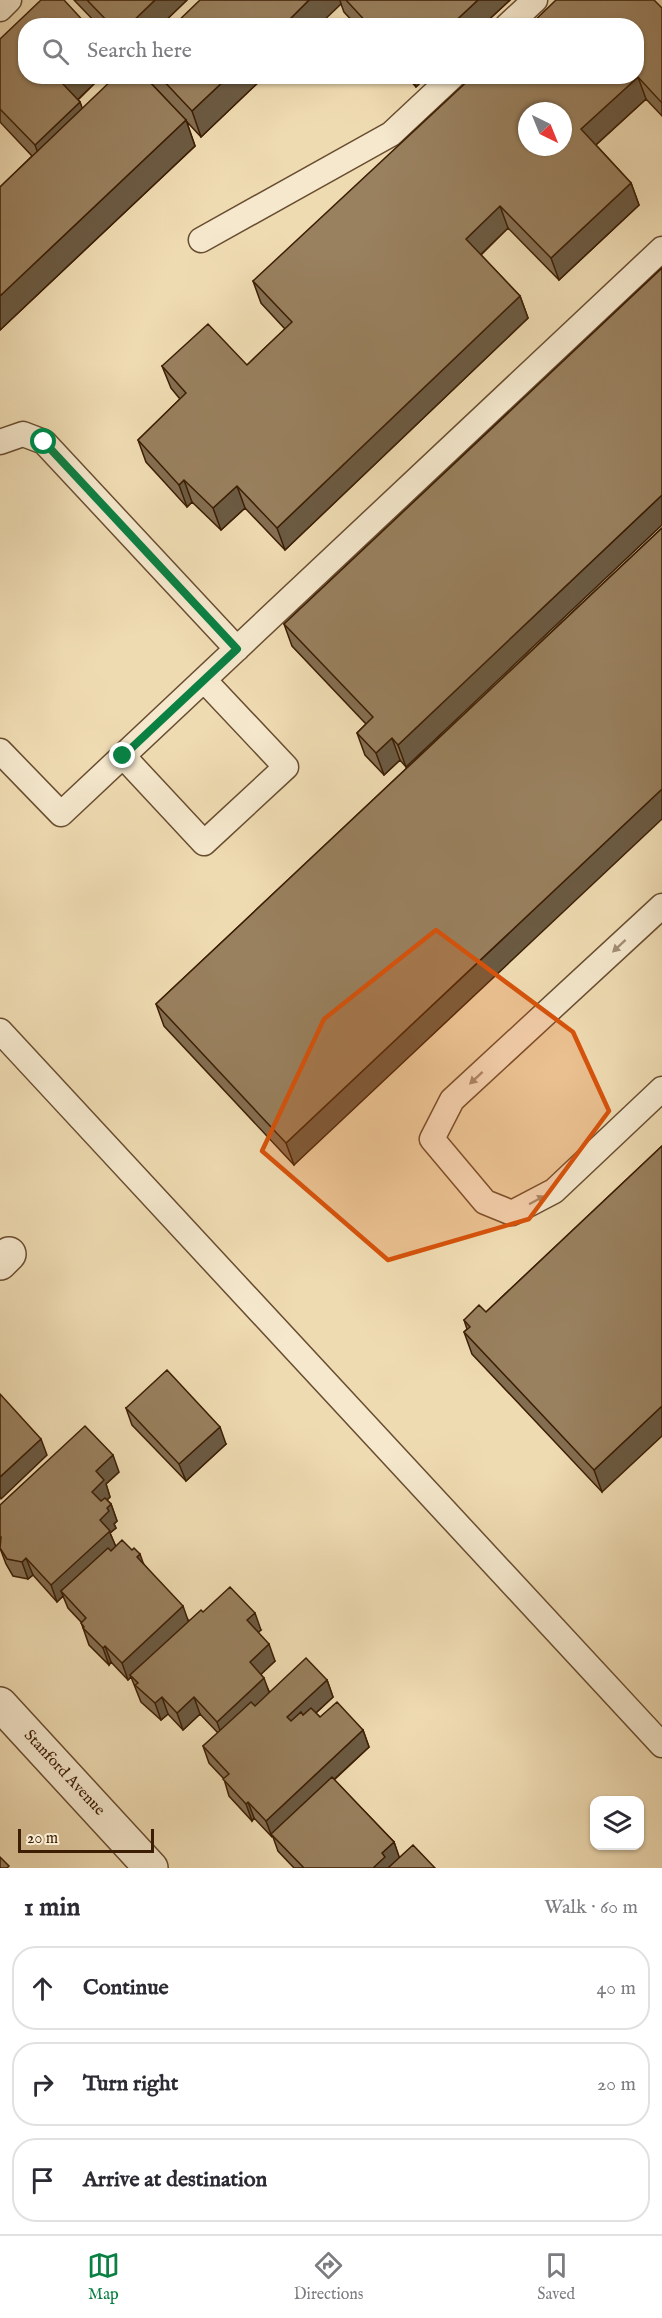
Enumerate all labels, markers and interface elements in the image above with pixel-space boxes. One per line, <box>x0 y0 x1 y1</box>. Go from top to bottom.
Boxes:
search box <box>18 18 644 84</box>
icon: search <box>39 35 72 68</box>
text: Search here <box>87 37 192 65</box>
north arrow <box>518 102 572 156</box>
route start <box>30 428 56 454</box>
route end <box>109 742 135 768</box>
one-way arrow <box>612 939 627 952</box>
one-way arrow <box>469 1071 484 1084</box>
one-way arrow <box>528 1195 545 1205</box>
street label: Stanford Avenue <box>19 1726 109 1820</box>
map controls <box>590 1796 644 1850</box>
button: layers <box>590 1796 644 1850</box>
scale bar <box>18 1826 154 1854</box>
text: 20 m <box>27 1829 58 1849</box>
text: 1 min <box>24 1891 80 1924</box>
text: Walk · 60 m <box>544 1895 638 1920</box>
icon: ahead <box>26 1972 59 2005</box>
text: Continue <box>83 1974 169 2002</box>
text: 40 m <box>597 1976 636 2001</box>
icon: right <box>26 2068 59 2101</box>
text: Turn right <box>83 2070 178 2098</box>
text: 20 m <box>597 2072 636 2097</box>
icon: arrive <box>26 2164 59 2197</box>
text: Arrive at destination <box>83 2166 267 2194</box>
tab: Map <box>87 2249 120 2305</box>
tab: Directions <box>294 2249 363 2305</box>
tab: Saved <box>537 2249 575 2305</box>

